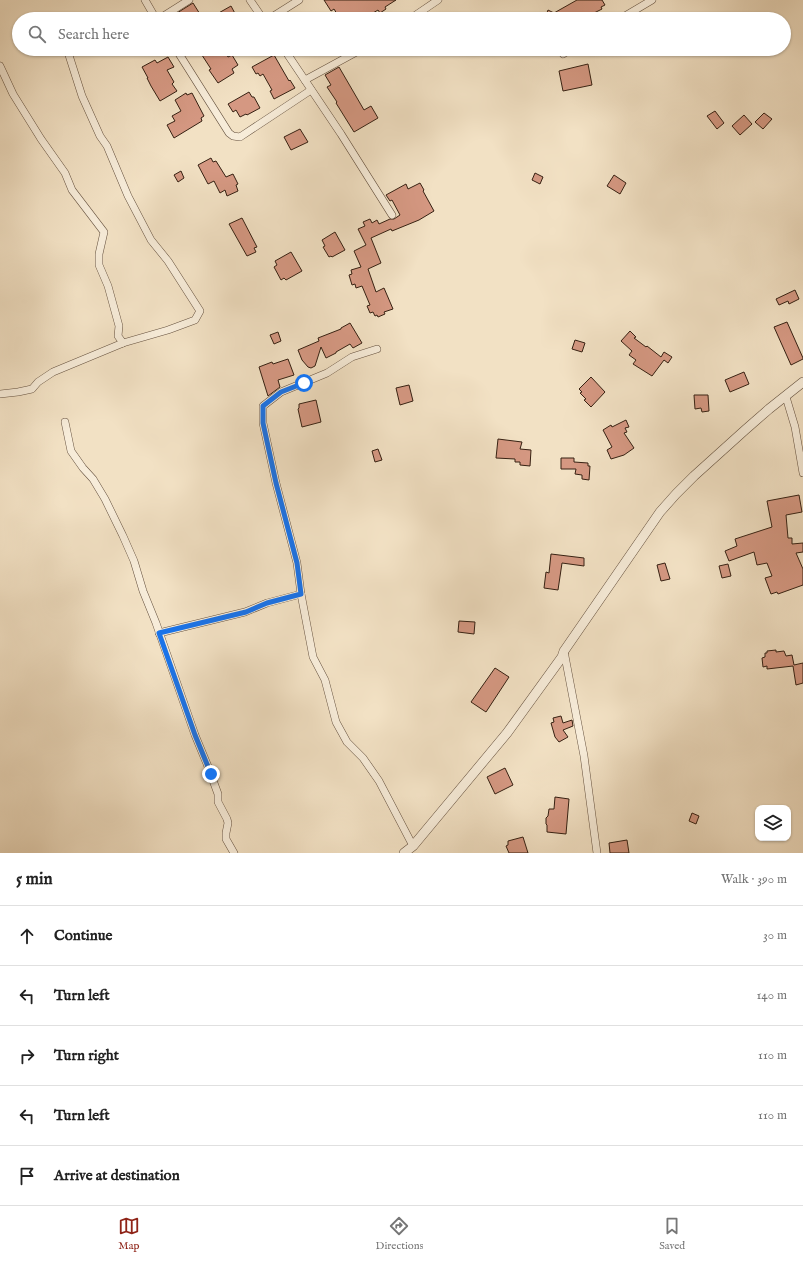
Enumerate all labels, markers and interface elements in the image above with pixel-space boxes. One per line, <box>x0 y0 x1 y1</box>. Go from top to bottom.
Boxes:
search box <box>12 12 791 56</box>
icon: search <box>26 23 48 45</box>
text: Search here <box>58 25 129 44</box>
route start <box>295 374 313 392</box>
route end <box>202 765 220 783</box>
map controls <box>755 805 791 841</box>
button: layers <box>755 805 791 841</box>
text: 5 min <box>16 869 53 890</box>
text: Walk · 390 m <box>721 871 787 888</box>
icon: ahead <box>16 925 38 947</box>
text: Continue <box>54 926 112 945</box>
text: 30 m <box>763 927 787 944</box>
icon: left <box>16 985 38 1007</box>
text: Turn left <box>54 986 110 1005</box>
text: 140 m <box>757 987 787 1004</box>
icon: right <box>16 1045 38 1067</box>
text: Turn right <box>54 1046 119 1065</box>
text: 110 m <box>758 1047 787 1064</box>
icon: left <box>16 1105 38 1127</box>
text: Turn left <box>54 1106 110 1125</box>
text: 110 m <box>758 1107 787 1124</box>
icon: arrive <box>16 1165 38 1187</box>
text: Arrive at destination <box>54 1166 180 1185</box>
tab: Map <box>118 1215 140 1253</box>
tab: Directions <box>376 1215 423 1253</box>
tab: Saved <box>659 1215 685 1253</box>

